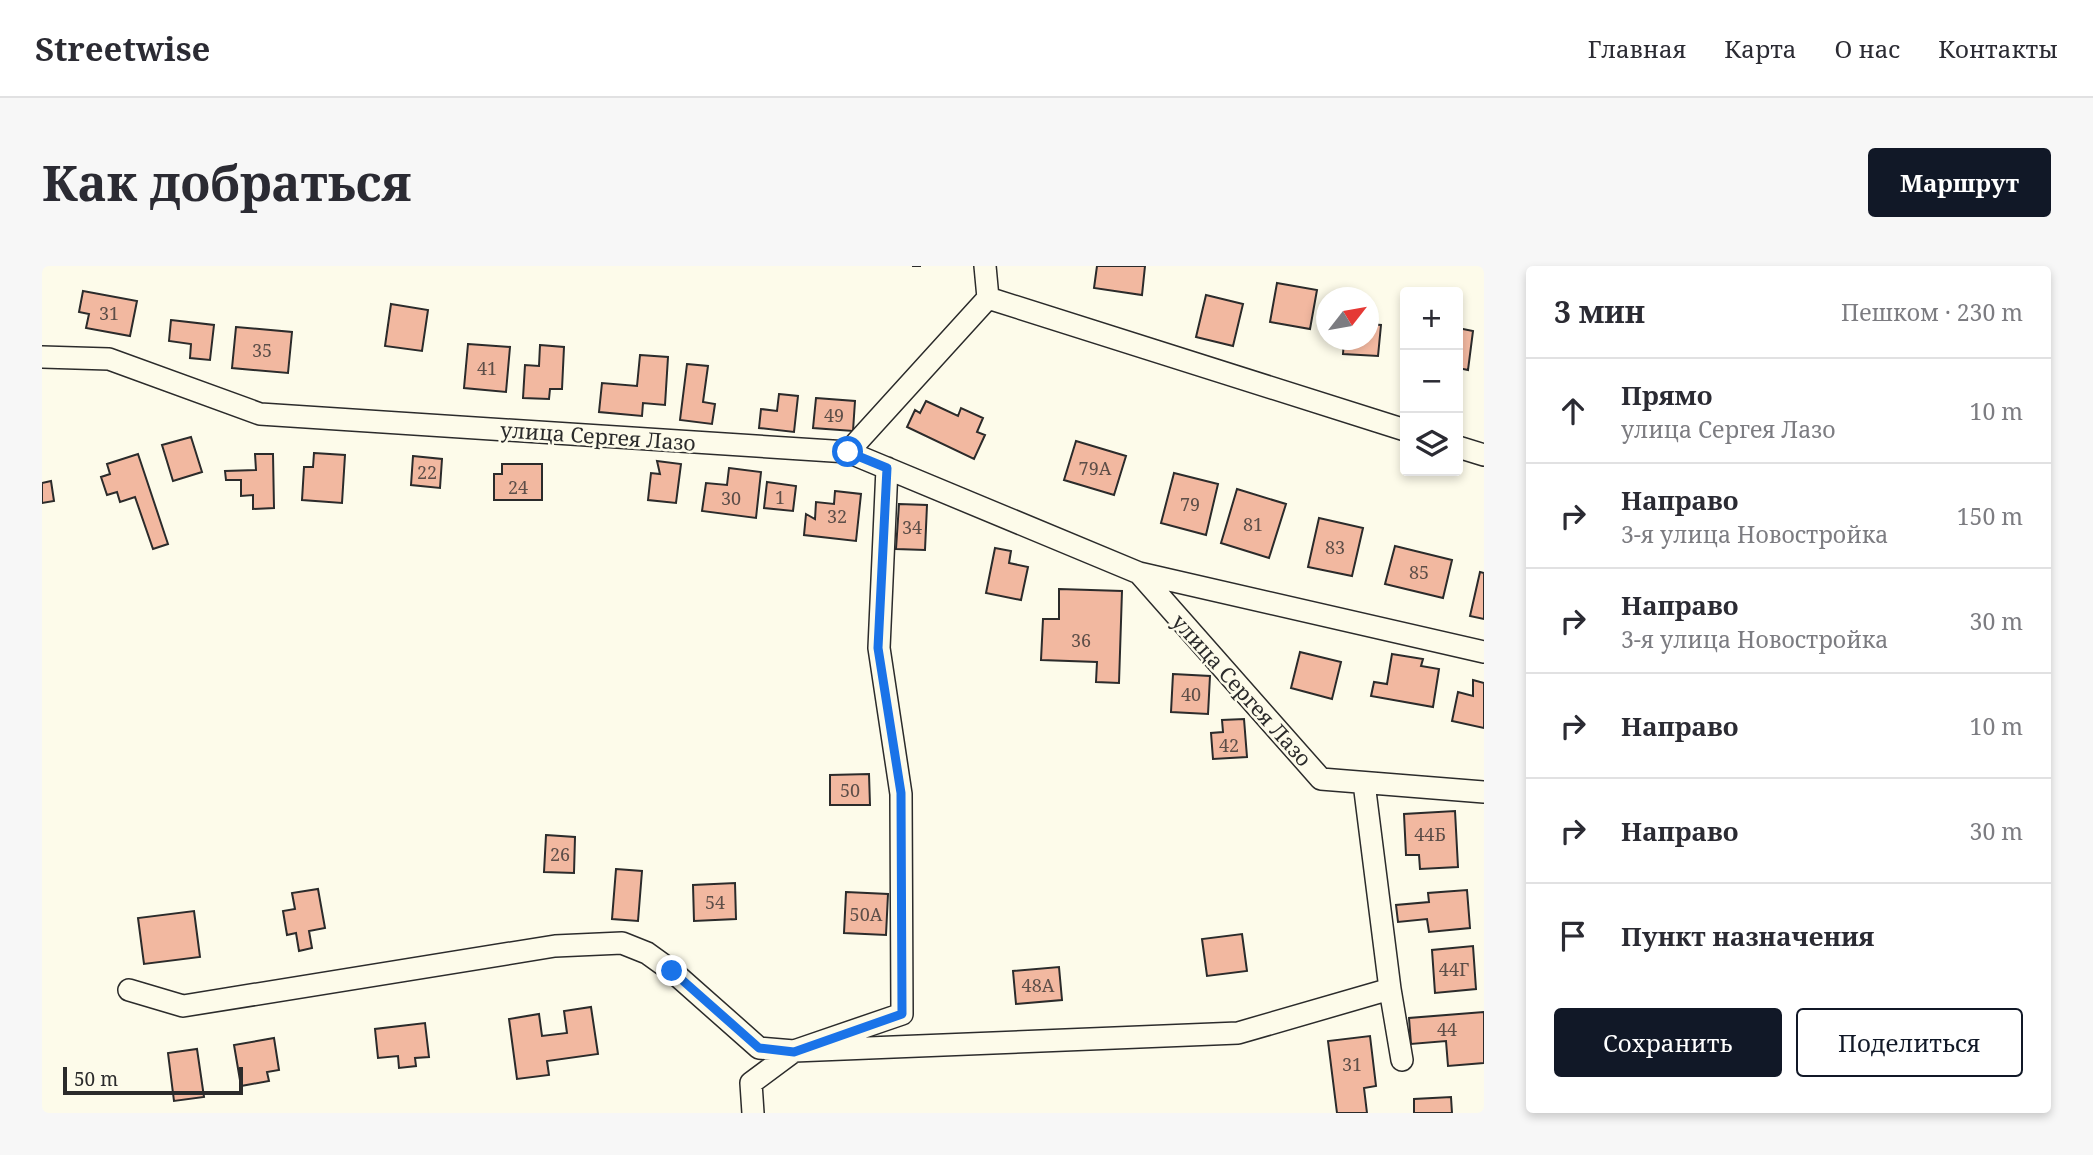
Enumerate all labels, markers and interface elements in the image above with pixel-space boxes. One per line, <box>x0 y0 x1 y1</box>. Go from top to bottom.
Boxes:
text: Streetwise <box>35 26 210 71</box>
text: Главная <box>1588 32 1686 65</box>
text: Карта <box>1724 32 1797 65</box>
text: О нас <box>1835 32 1900 65</box>
text: Контакты <box>1938 32 2058 65</box>
button: Маршрут <box>1868 148 2051 217</box>
text: Как добраться <box>42 149 411 215</box>
north arrow <box>1316 287 1379 350</box>
map controls <box>1400 287 1463 476</box>
button: + <box>1400 287 1463 350</box>
text: 3 мин <box>1554 291 1645 332</box>
text: Пешком · 230 m <box>1841 296 2023 328</box>
house number: 31 <box>99 301 119 325</box>
house number: 35 <box>252 338 272 362</box>
button: − <box>1400 350 1463 413</box>
house number: 41 <box>477 356 497 380</box>
text: Прямо <box>1621 377 1712 413</box>
icon: ahead <box>1554 392 1592 430</box>
text: 10 m <box>1970 395 2023 427</box>
house number: 49 <box>824 403 844 427</box>
button: layers <box>1400 413 1463 476</box>
text: улица Сергея Лазо <box>1621 413 1836 445</box>
street label: улица Сергея Лазо <box>499 415 697 457</box>
route start <box>832 436 863 467</box>
house number: 79А <box>1079 456 1112 480</box>
house number: 22 <box>417 460 437 484</box>
house number: 24 <box>508 475 528 499</box>
text: Направо <box>1621 482 1739 518</box>
house number: 1 <box>775 485 785 509</box>
house number: 30 <box>721 486 741 510</box>
house number: 79 <box>1180 492 1200 516</box>
icon: right <box>1554 497 1592 535</box>
text: 150 m <box>1957 500 2023 532</box>
house number: 32 <box>827 504 847 528</box>
house number: 81 <box>1243 512 1263 536</box>
house number: 34 <box>902 515 922 539</box>
text: 3-я улица Новостройка <box>1621 518 1888 550</box>
house number: 83 <box>1325 535 1345 559</box>
house number: 85 <box>1409 560 1429 584</box>
text: Направо <box>1621 587 1739 623</box>
icon: right <box>1554 602 1592 640</box>
text: 30 m <box>1970 605 2023 637</box>
street label: улица Сергея Лазо <box>1166 608 1318 772</box>
text: 3-я улица Новостройка <box>1621 623 1888 655</box>
house number: 36 <box>1071 628 1091 652</box>
house number: 40 <box>1181 682 1201 706</box>
icon: right <box>1554 707 1592 745</box>
text: Направо <box>1621 708 1739 744</box>
text: 10 m <box>1970 710 2023 742</box>
house number: 42 <box>1219 733 1239 757</box>
house number: 50 <box>840 778 860 802</box>
icon: right <box>1554 812 1592 850</box>
text: Направо <box>1621 813 1739 849</box>
text: 30 m <box>1970 815 2023 847</box>
house number: 44Б <box>1414 822 1446 846</box>
house number: 26 <box>550 842 570 866</box>
house number: 54 <box>705 890 725 914</box>
house number: 50А <box>850 902 883 926</box>
icon: arrive <box>1554 917 1592 955</box>
text: Пункт назначения <box>1621 918 1874 954</box>
route end <box>656 955 687 986</box>
house number: 44Г <box>1439 957 1469 981</box>
house number: 48А <box>1022 973 1055 997</box>
button: Сохранить <box>1554 1008 1782 1077</box>
button: Поделиться <box>1796 1008 2023 1077</box>
house number: 44 <box>1437 1017 1457 1041</box>
house number: 31 <box>1342 1052 1362 1076</box>
scale bar <box>63 1064 243 1096</box>
text: 50 m <box>74 1066 118 1092</box>

